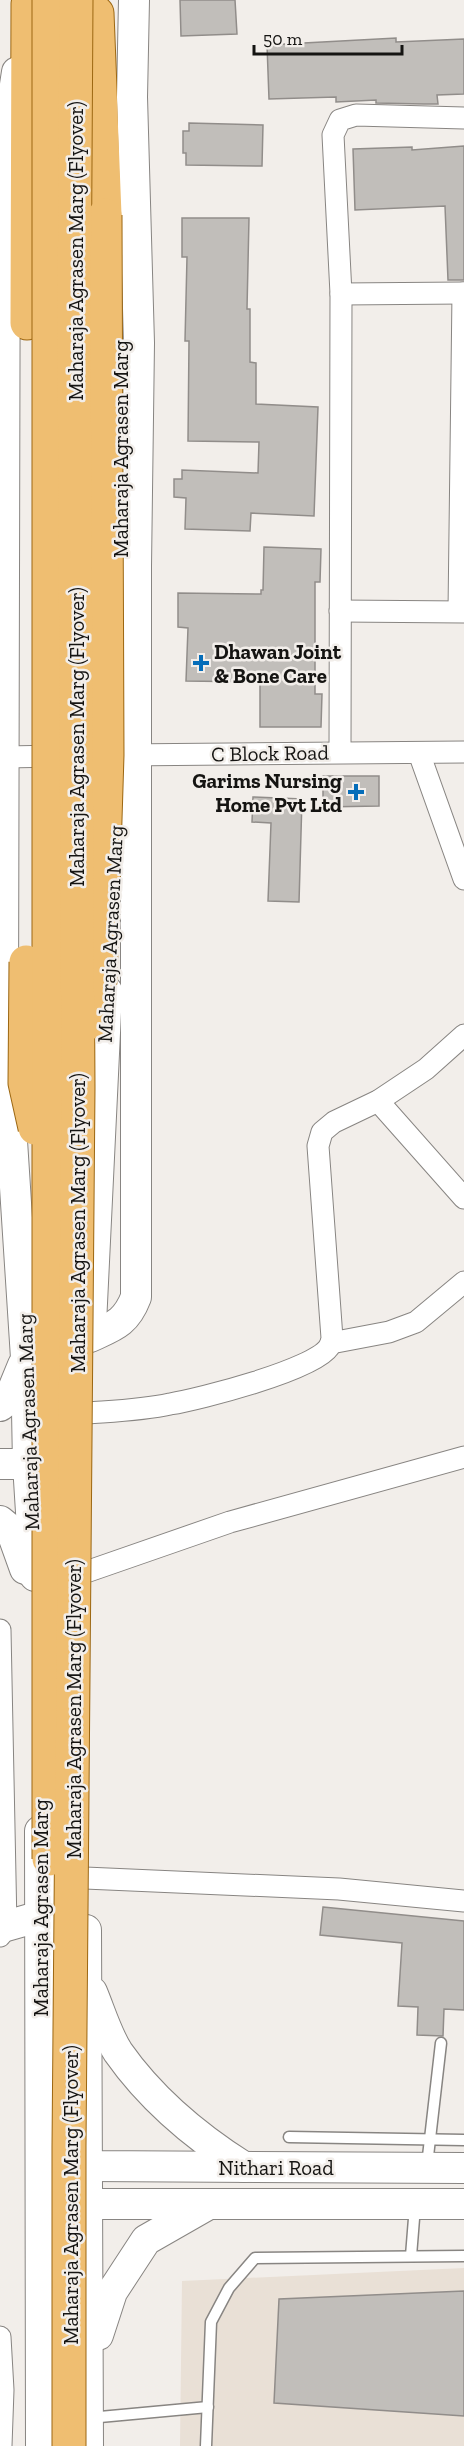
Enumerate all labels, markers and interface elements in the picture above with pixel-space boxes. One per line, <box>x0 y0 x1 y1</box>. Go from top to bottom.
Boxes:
scale bar <box>254 18 402 56</box>
text: 50 m <box>263 28 303 50</box>
street label: Maharaja Agrasen Marg (Flyover) <box>63 101 89 401</box>
street label: Maharaja Agrasen Marg <box>108 340 134 558</box>
street label: Maharaja Agrasen Marg (Flyover) <box>64 587 90 887</box>
place label: Dhawan Joint & Bone Care <box>214 639 342 688</box>
marker: Dhawan Joint & Bone Care <box>192 654 210 672</box>
street label: C Block Road <box>211 739 330 767</box>
place label: Garims Nursing Home Pvt Ltd <box>192 768 342 817</box>
marker: Garims Nursing Home Pvt Ltd <box>347 783 365 801</box>
street label: Maharaja Agrasen Marg <box>92 824 129 1043</box>
street label: Maharaja Agrasen Marg (Flyover) <box>65 1073 91 1373</box>
street label: Maharaja Agrasen Marg <box>12 1312 45 1531</box>
street label: Maharaja Agrasen Marg (Flyover) <box>61 1559 87 1859</box>
street label: Maharaja Agrasen Marg <box>28 1799 54 2017</box>
street label: Maharaja Agrasen Marg (Flyover) <box>58 2045 84 2345</box>
street label: Nithari Road <box>218 2155 334 2180</box>

